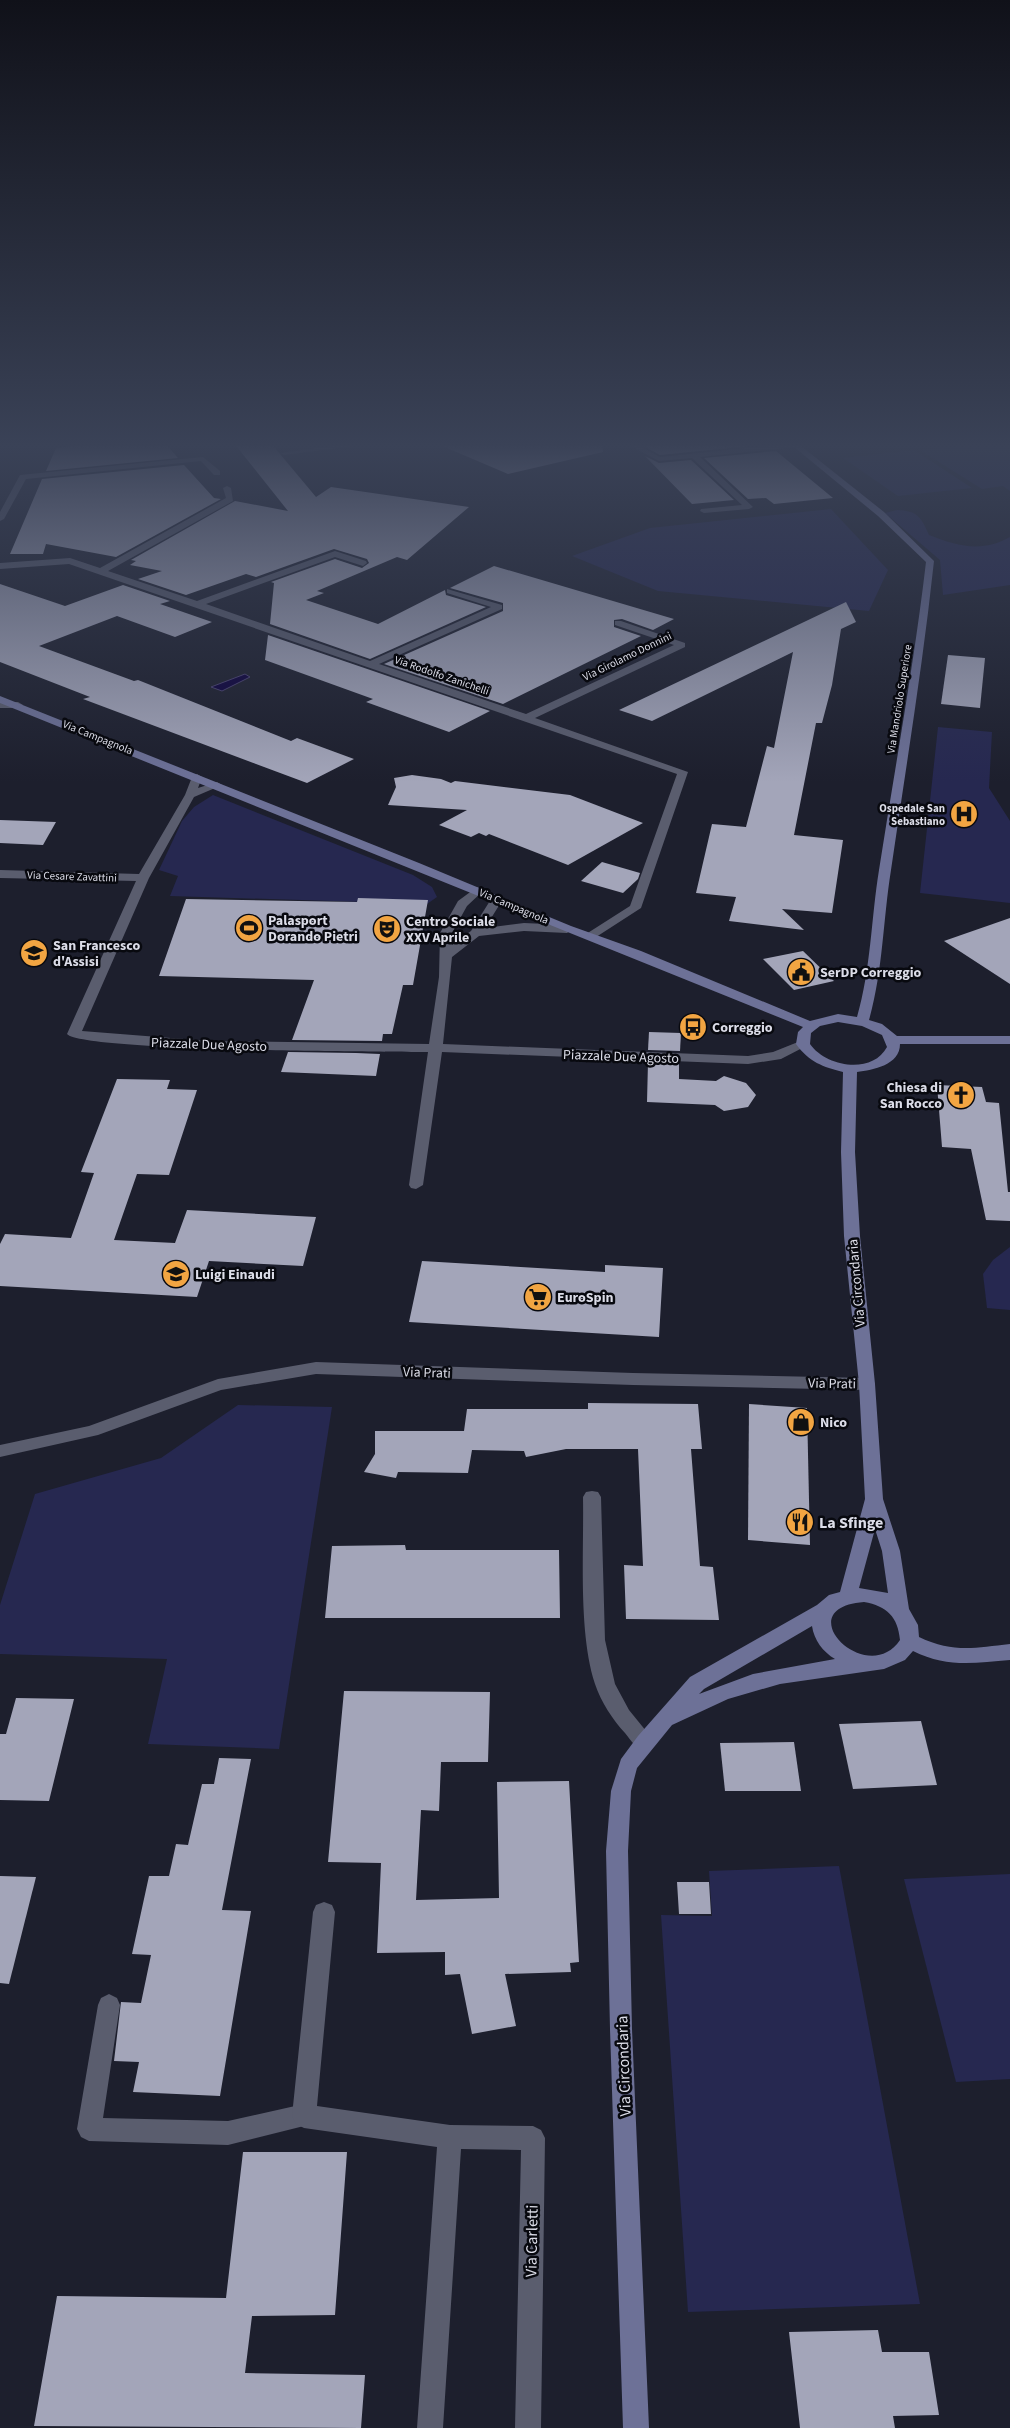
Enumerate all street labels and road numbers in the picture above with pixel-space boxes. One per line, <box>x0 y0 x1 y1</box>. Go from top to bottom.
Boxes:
street label: Via Girolamo Donnini <box>580 628 674 684</box>
street label: Via Mandriolo Superiore <box>883 643 916 755</box>
street label: Via Rodolfo Zanichelli <box>393 652 491 699</box>
street label: Via Campagnola <box>60 717 135 758</box>
street label: Via Cesare Zavattini <box>27 867 117 886</box>
street label: Via Campagnola <box>477 885 551 928</box>
street label: Piazzale Due Agosto <box>151 1033 267 1057</box>
street label: Piazzale Due Agosto <box>563 1045 679 1069</box>
street label: Via Circondaria <box>843 1238 871 1328</box>
street label: Via Prati <box>403 1362 451 1384</box>
street label: Via Prati <box>808 1374 856 1394</box>
street label: Via Circondaria <box>611 2015 637 2117</box>
street label: Via Carletti <box>520 2205 544 2277</box>

